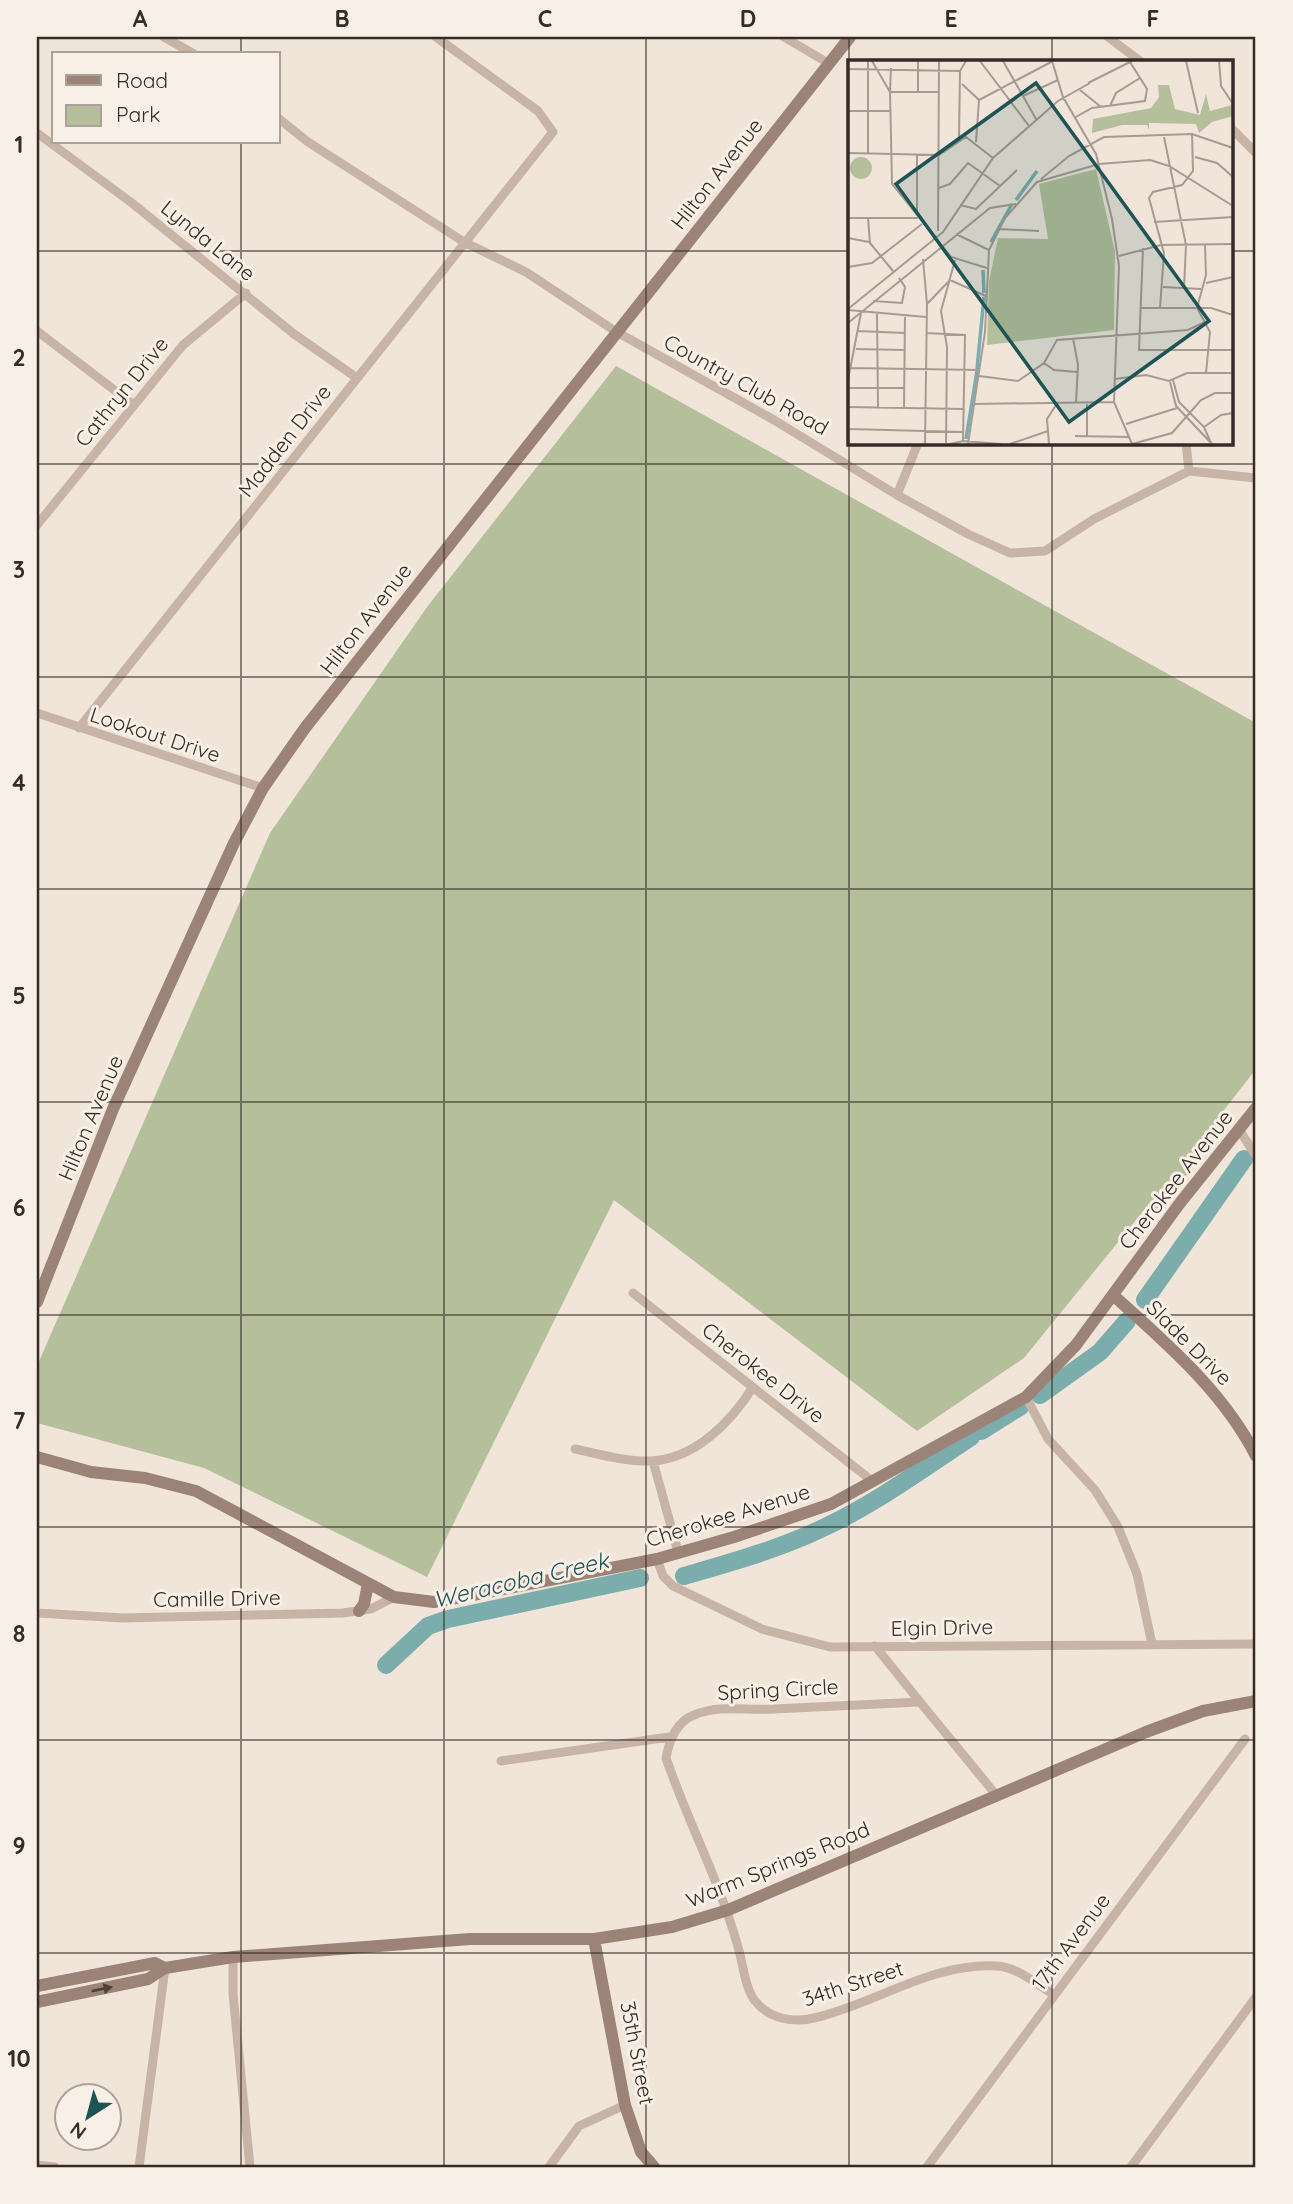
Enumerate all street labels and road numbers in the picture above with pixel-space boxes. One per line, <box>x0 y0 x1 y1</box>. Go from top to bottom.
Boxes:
street label: Hilton Avenue <box>665 113 768 234</box>
street label: Lynda Lane <box>156 194 261 286</box>
street label: Country Club Road <box>660 328 833 440</box>
street label: Cathryn Drive <box>69 331 173 452</box>
street label: Madden Drive <box>232 379 336 502</box>
street label: Hilton Avenue <box>314 558 417 679</box>
street label: Lookout Drive <box>87 701 224 767</box>
street label: Hilton Avenue <box>52 1051 128 1184</box>
street label: Cherokee Avenue <box>1113 1104 1238 1254</box>
street label: Slade Drive <box>1142 1294 1238 1390</box>
street label: Cherokee Drive <box>697 1316 830 1428</box>
street label: Cherokee Avenue <box>643 1478 813 1552</box>
street label: Camille Drive <box>153 1584 281 1612</box>
street label: Elgin Drive <box>890 1613 993 1641</box>
street label: Spring Circle <box>717 1673 839 1705</box>
street label: Warm Springs Road <box>682 1815 873 1913</box>
street label: 17th Avenue <box>1025 1888 1115 1995</box>
street label: 34th Street <box>799 1955 906 2012</box>
street label: 35th Street <box>615 1999 661 2107</box>

